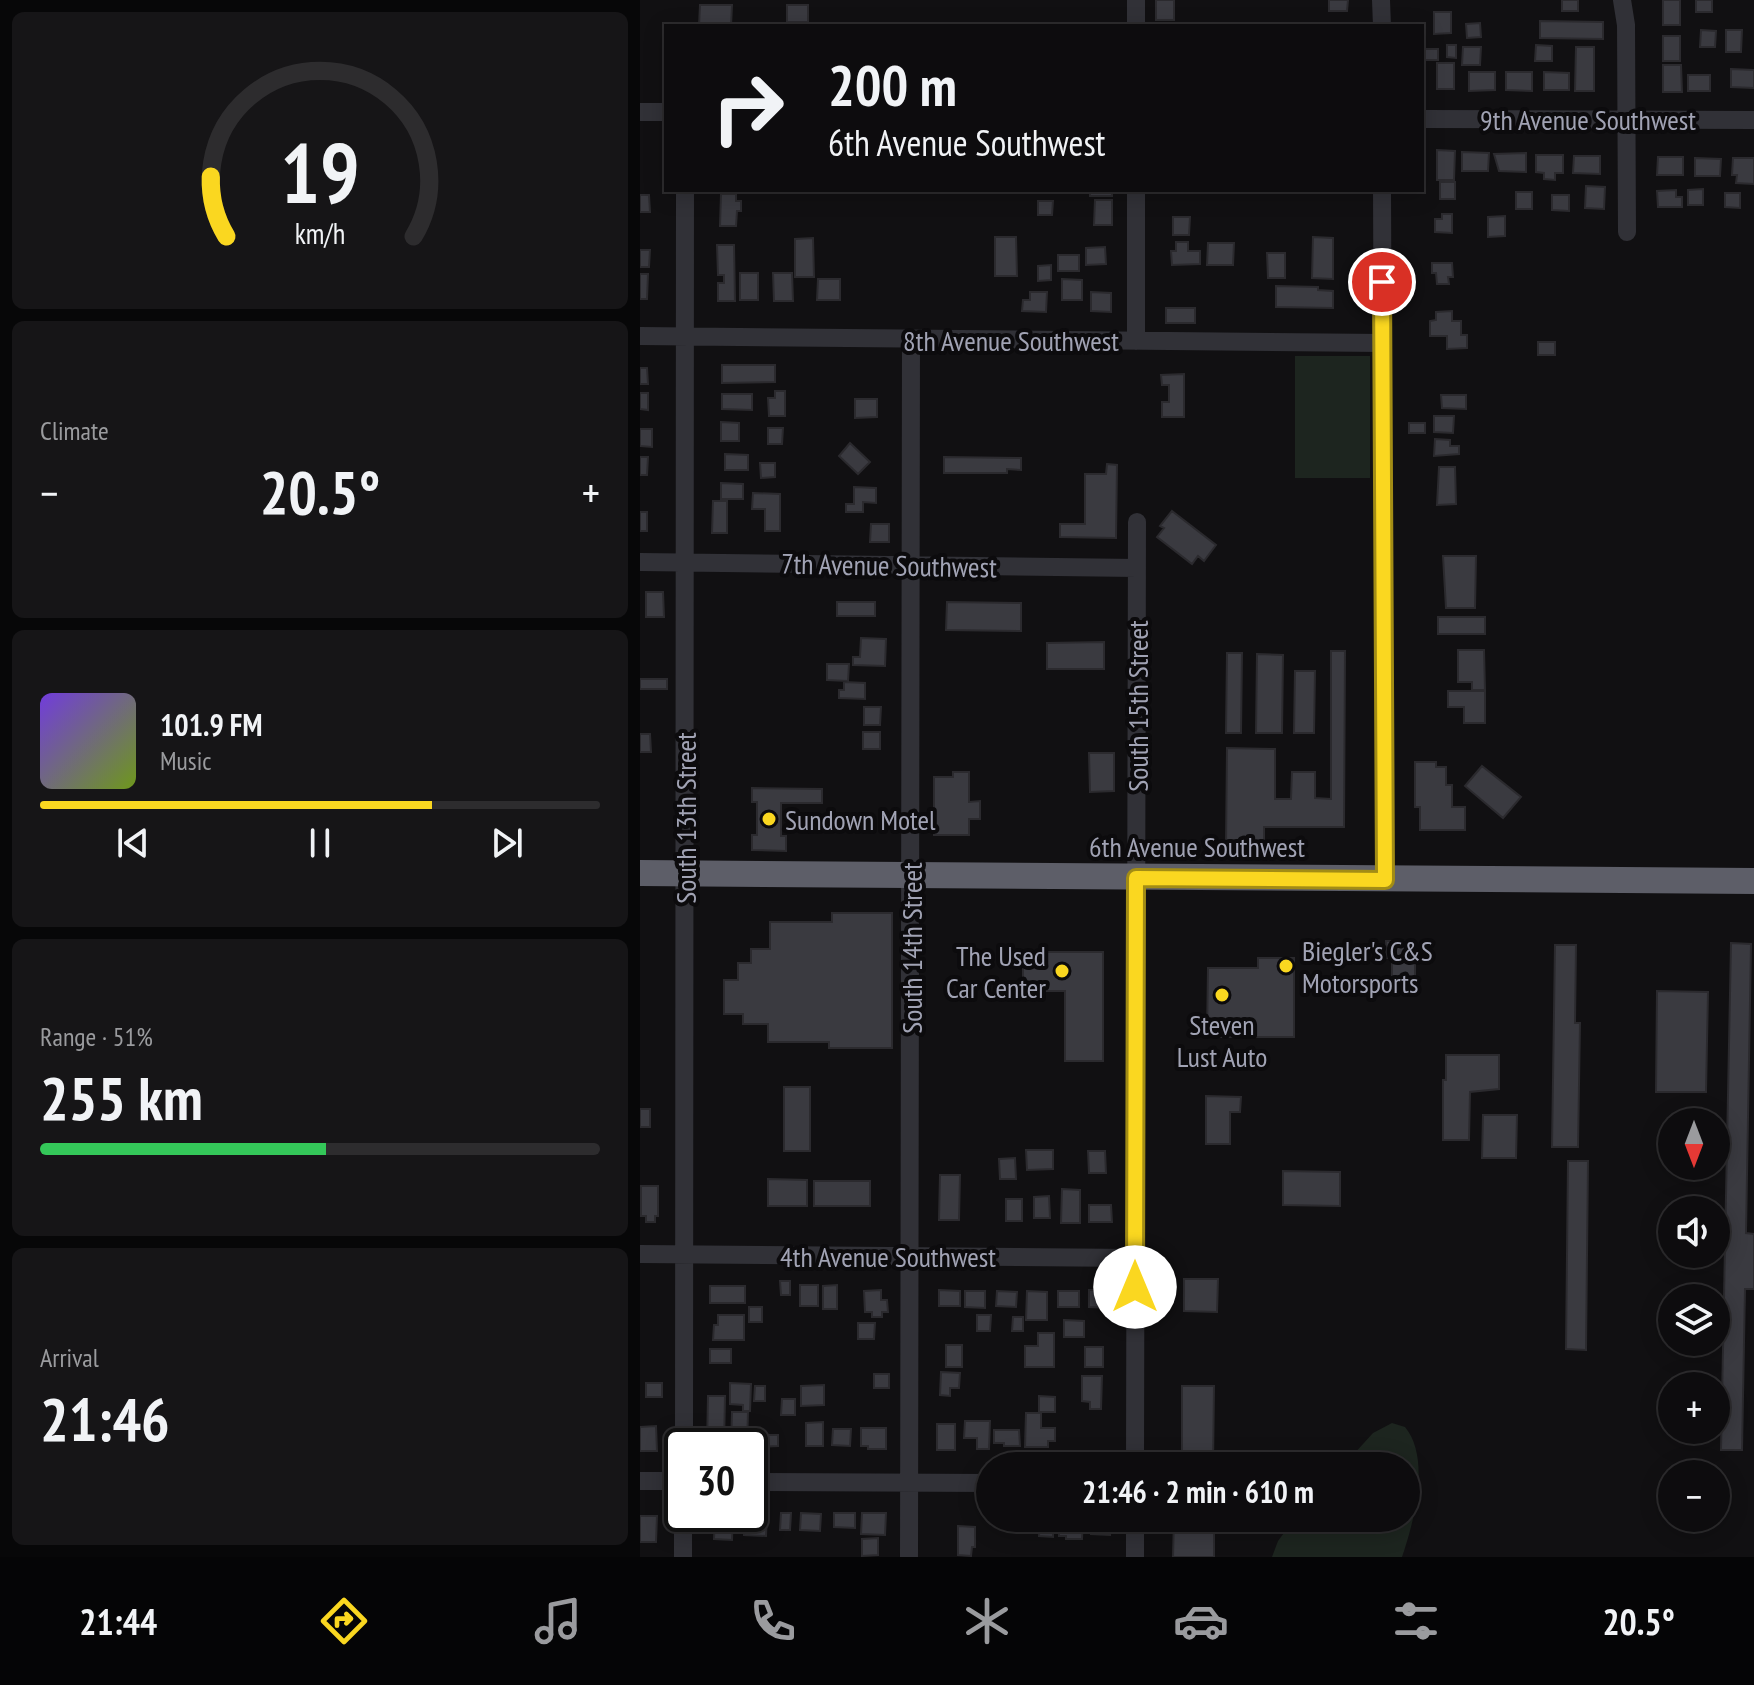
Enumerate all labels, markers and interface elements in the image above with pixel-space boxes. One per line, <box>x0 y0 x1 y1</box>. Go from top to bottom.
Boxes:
text: 200 m <box>828 49 957 121</box>
icon: right <box>696 56 800 160</box>
street label: 9th Avenue Southwest <box>1480 101 1696 138</box>
text: 19 <box>280 117 360 225</box>
text: 6th Avenue Southwest <box>828 119 1105 166</box>
text: km/h <box>295 215 345 252</box>
pin <box>1348 248 1416 316</box>
icon: arrive <box>1360 260 1404 304</box>
street label: 8th Avenue Southwest <box>903 322 1119 359</box>
text: Climate <box>40 414 109 447</box>
text: 20.5° <box>260 453 380 531</box>
text: − <box>40 464 58 521</box>
text: + <box>582 464 600 521</box>
street label: 7th Avenue Southwest <box>781 545 997 585</box>
street label: South 15th Street <box>1119 620 1156 792</box>
text: 101.9 FM <box>160 705 262 744</box>
street label: South 13th Street <box>667 732 704 904</box>
text: Music <box>160 744 212 777</box>
place label: Sundown Motel <box>785 801 936 838</box>
marker: Sundown Motel <box>760 810 778 828</box>
icon: previous <box>111 821 155 865</box>
icon: pause <box>298 821 342 865</box>
icon: next <box>485 821 529 865</box>
street label: 6th Avenue Southwest <box>1089 828 1305 865</box>
street label: South 14th Street <box>893 862 930 1034</box>
place label: Biegler's C&S Motorsports <box>1302 932 1433 1001</box>
place label: The Used Car Center <box>946 937 1046 1006</box>
marker: Biegler's C&S Motorsports <box>1277 957 1295 975</box>
marker: The Used Car Center <box>1053 962 1071 980</box>
marker: Steven Lust Auto <box>1213 986 1231 1004</box>
place label: Steven Lust Auto <box>1177 1006 1267 1075</box>
text: Range · 51% <box>40 1020 153 1053</box>
text: 255 km <box>40 1059 203 1137</box>
north arrow <box>1658 1108 1730 1180</box>
map controls <box>1658 1108 1730 1532</box>
button: sound <box>1658 1196 1730 1268</box>
street label: 4th Avenue Southwest <box>780 1238 996 1275</box>
position arrow <box>1093 1245 1177 1329</box>
button: layers <box>1658 1284 1730 1356</box>
text: Arrival <box>40 1341 99 1374</box>
button: + <box>1658 1372 1730 1444</box>
text: 21:46 <box>40 1380 170 1458</box>
speed limit sign: 30 <box>664 1428 768 1532</box>
button: − <box>1658 1460 1730 1532</box>
text: 21:46 · 2 min · 610 m <box>1082 1472 1314 1511</box>
icon: directions <box>316 1593 372 1649</box>
icon: music <box>530 1593 586 1649</box>
icon: phone <box>745 1593 801 1649</box>
icon: climate <box>959 1593 1015 1649</box>
icon: car <box>1173 1593 1229 1649</box>
icon: filters <box>1388 1593 1444 1649</box>
text: 21:44 <box>79 1598 157 1645</box>
text: 20.5° <box>1602 1598 1675 1645</box>

